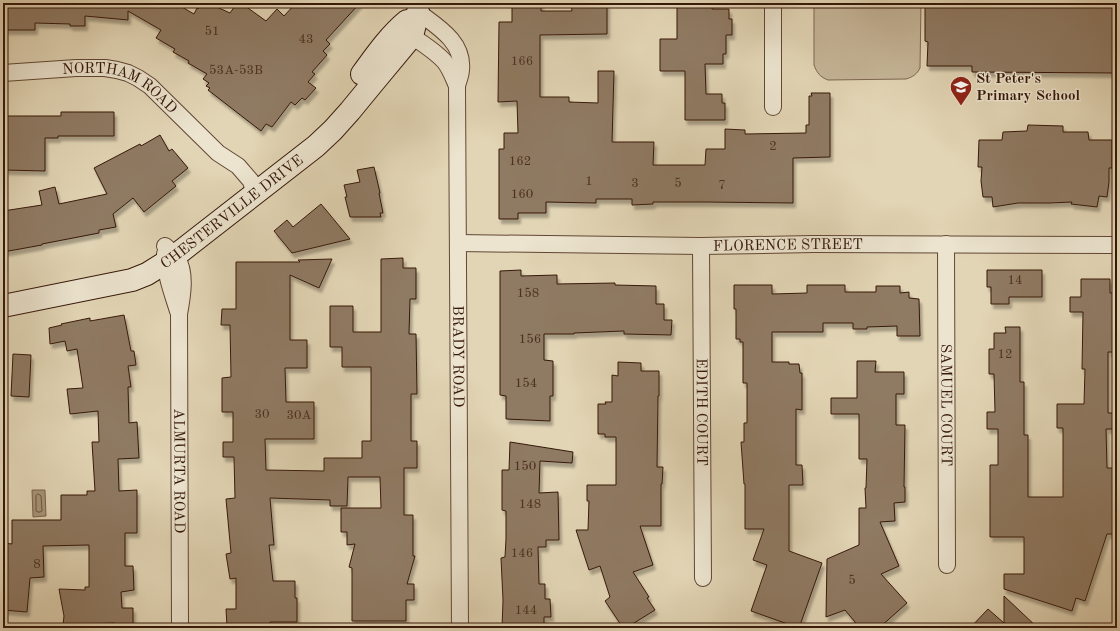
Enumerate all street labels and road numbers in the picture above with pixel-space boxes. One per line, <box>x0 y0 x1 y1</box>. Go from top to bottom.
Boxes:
street label: NORTHAM ROAD <box>62 62 179 117</box>
street label: CHESTERVILLE DRIVE <box>158 153 307 272</box>
street label: FLORENCE STREET <box>713 238 863 255</box>
street label: BRADY ROAD <box>449 305 465 408</box>
street label: SAMUEL COURT <box>937 344 953 466</box>
street label: EDITH COURT <box>693 358 708 466</box>
street label: ALMURTA ROAD <box>170 408 186 533</box>

